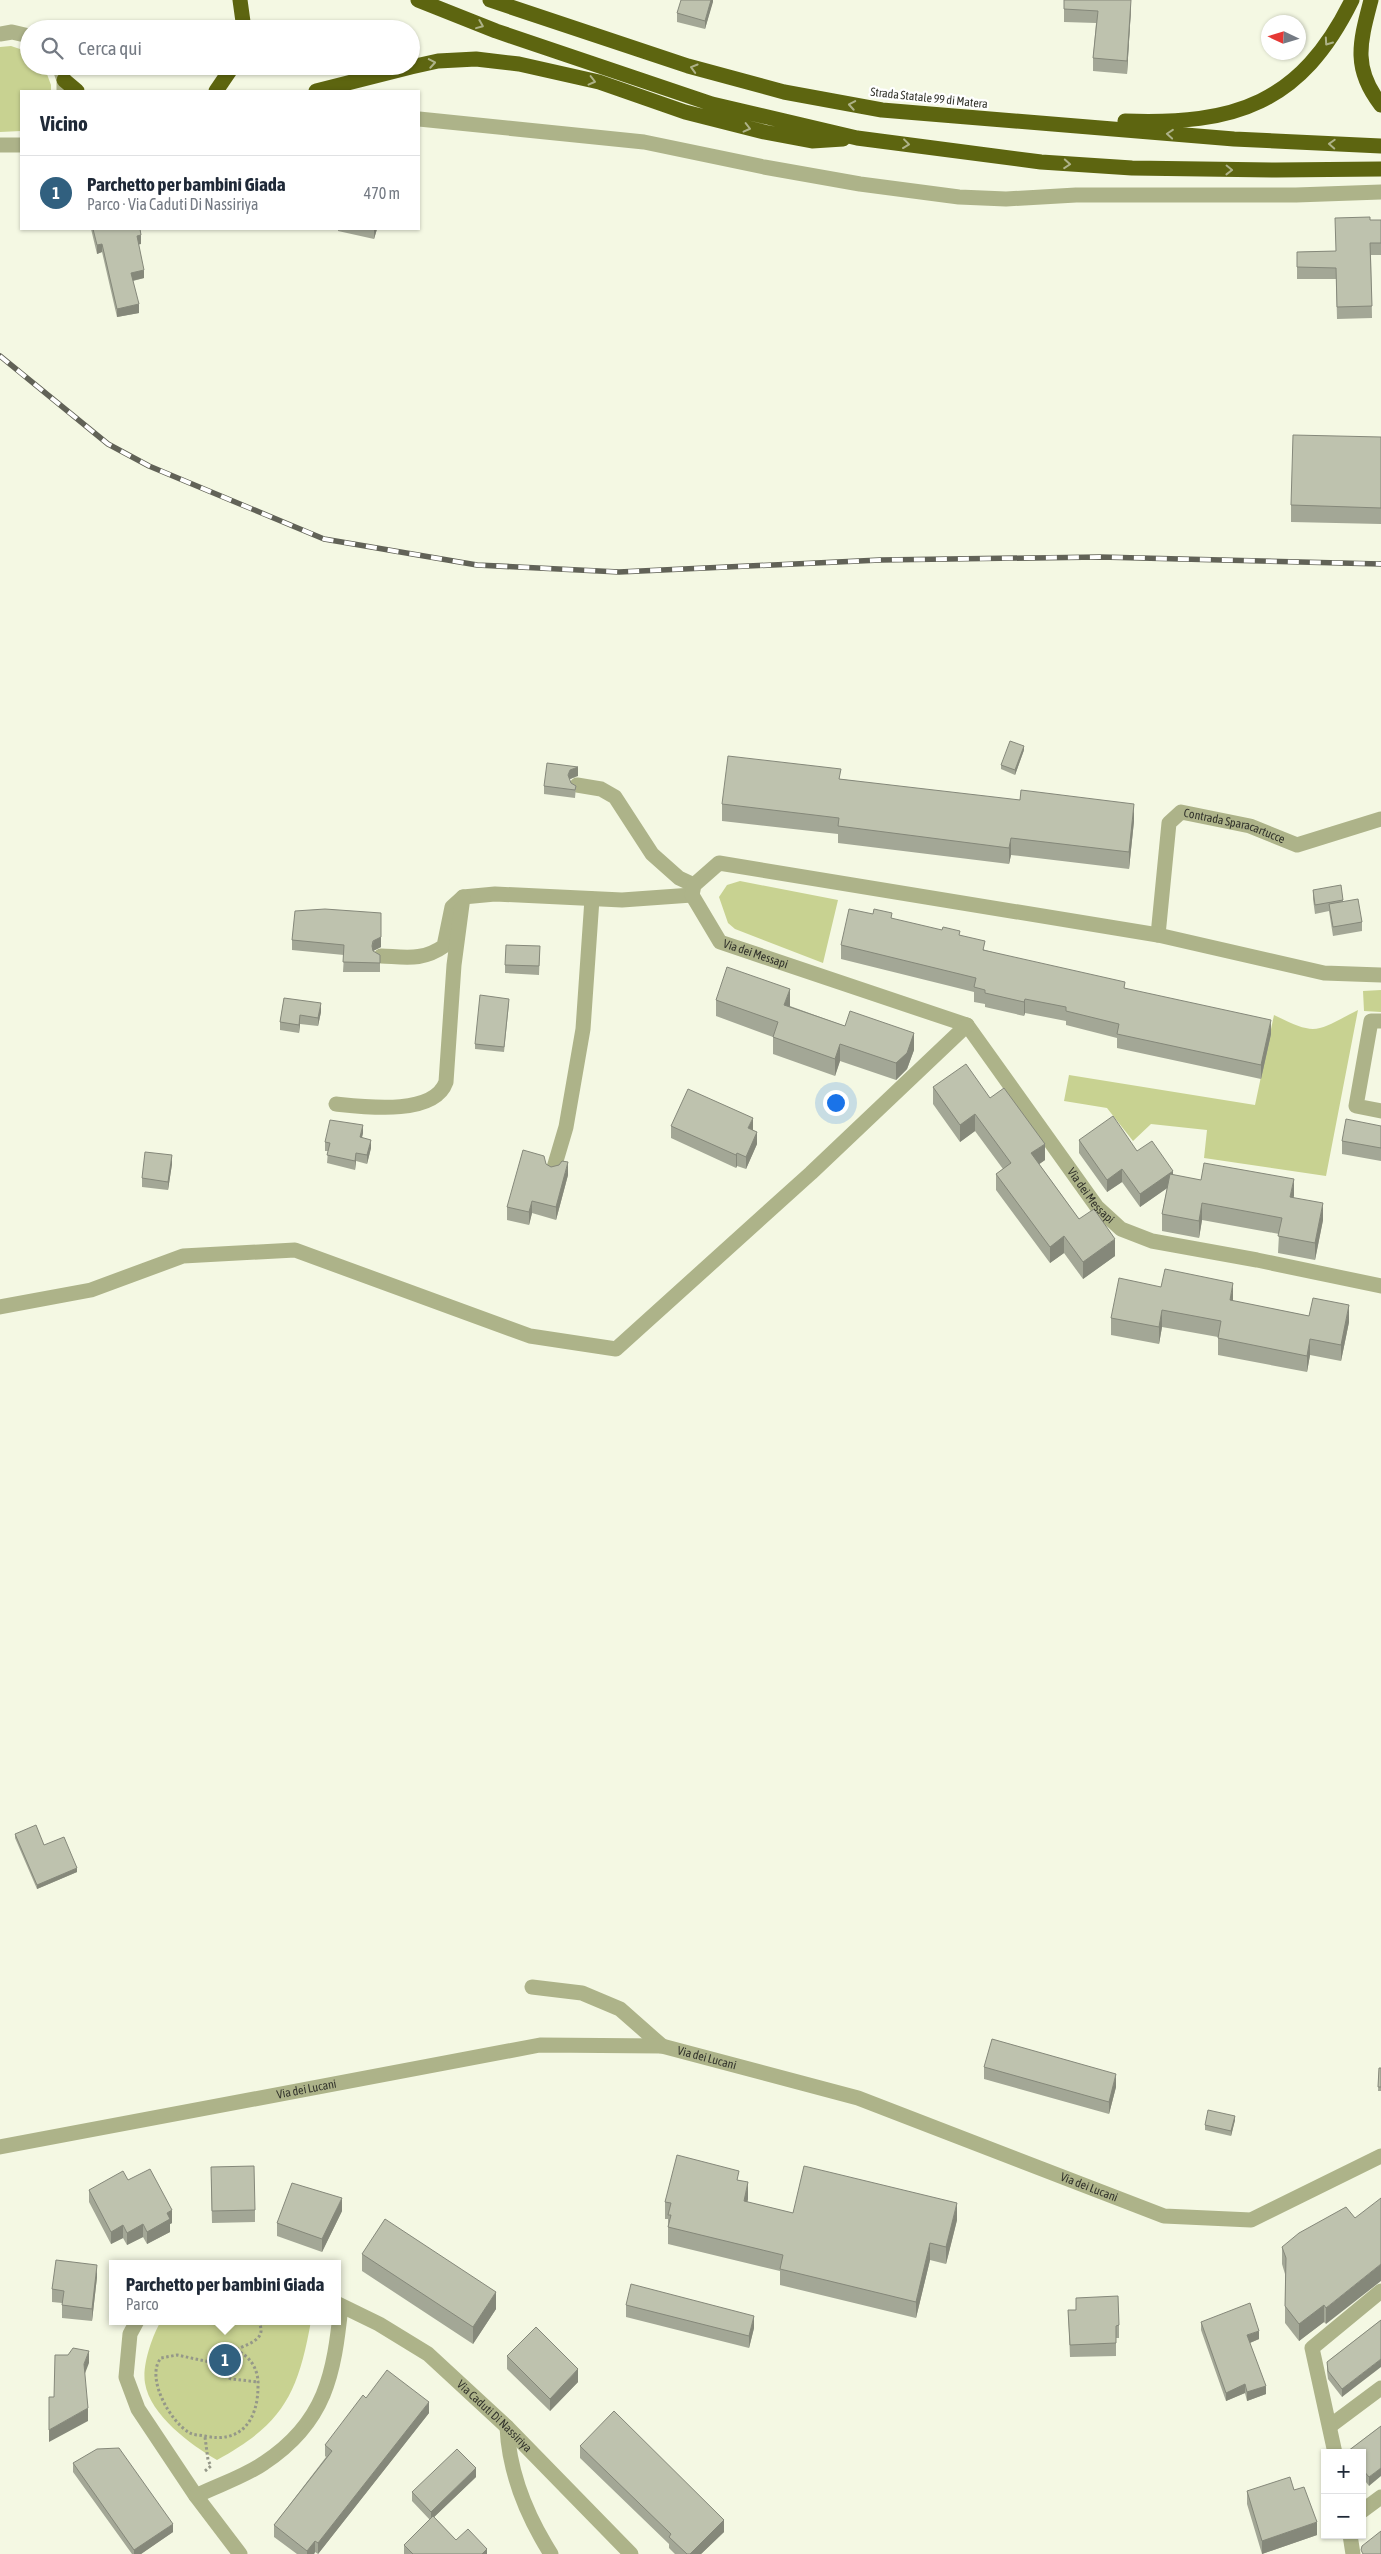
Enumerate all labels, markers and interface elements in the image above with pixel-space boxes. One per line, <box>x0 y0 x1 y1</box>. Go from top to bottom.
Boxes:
north arrow <box>1261 15 1306 60</box>
one-way arrow <box>475 18 484 29</box>
search box <box>20 20 420 75</box>
icon: search <box>38 34 66 62</box>
one-way arrow <box>1325 36 1334 46</box>
text: Cerca qui <box>78 37 142 59</box>
one-way arrow <box>427 58 436 68</box>
one-way arrow <box>690 63 698 73</box>
one-way arrow <box>587 75 596 86</box>
street label: Strada Statale 99 di Matera <box>870 85 988 111</box>
one-way arrow <box>847 100 856 110</box>
text: Vicino <box>40 111 88 135</box>
one-way arrow <box>743 122 751 132</box>
one-way arrow <box>1166 129 1174 140</box>
one-way arrow <box>1328 138 1336 149</box>
one-way arrow <box>901 139 910 149</box>
one-way arrow <box>1063 158 1071 169</box>
one-way arrow <box>1226 164 1234 175</box>
text: Parchetto per bambini Giada <box>87 173 286 195</box>
text: 1 <box>52 184 60 202</box>
text: 470 m <box>364 184 400 202</box>
text: Parco · Via Caduti Di Nassiriya <box>87 195 258 213</box>
street label: Contrada Sparacartucce <box>1182 806 1287 846</box>
street label: Via dei Messapi <box>721 937 790 971</box>
your location <box>823 1090 849 1116</box>
street label: Via dei Messapi <box>1064 1165 1117 1226</box>
street label: Via dei Lucani <box>676 2043 738 2072</box>
street label: Via dei Lucani <box>276 2077 338 2102</box>
street label: Via dei Lucani <box>1058 2170 1120 2205</box>
popup <box>109 2260 341 2325</box>
text: Parchetto per bambini Giada <box>126 2273 324 2295</box>
text: Parco <box>126 2295 159 2313</box>
pin: 1 <box>209 2341 241 2379</box>
street label: Via Caduti Di Nassiriya <box>454 2377 535 2455</box>
map controls <box>1321 2449 1366 2539</box>
button: + <box>1321 2449 1366 2494</box>
button: − <box>1321 2494 1366 2539</box>

